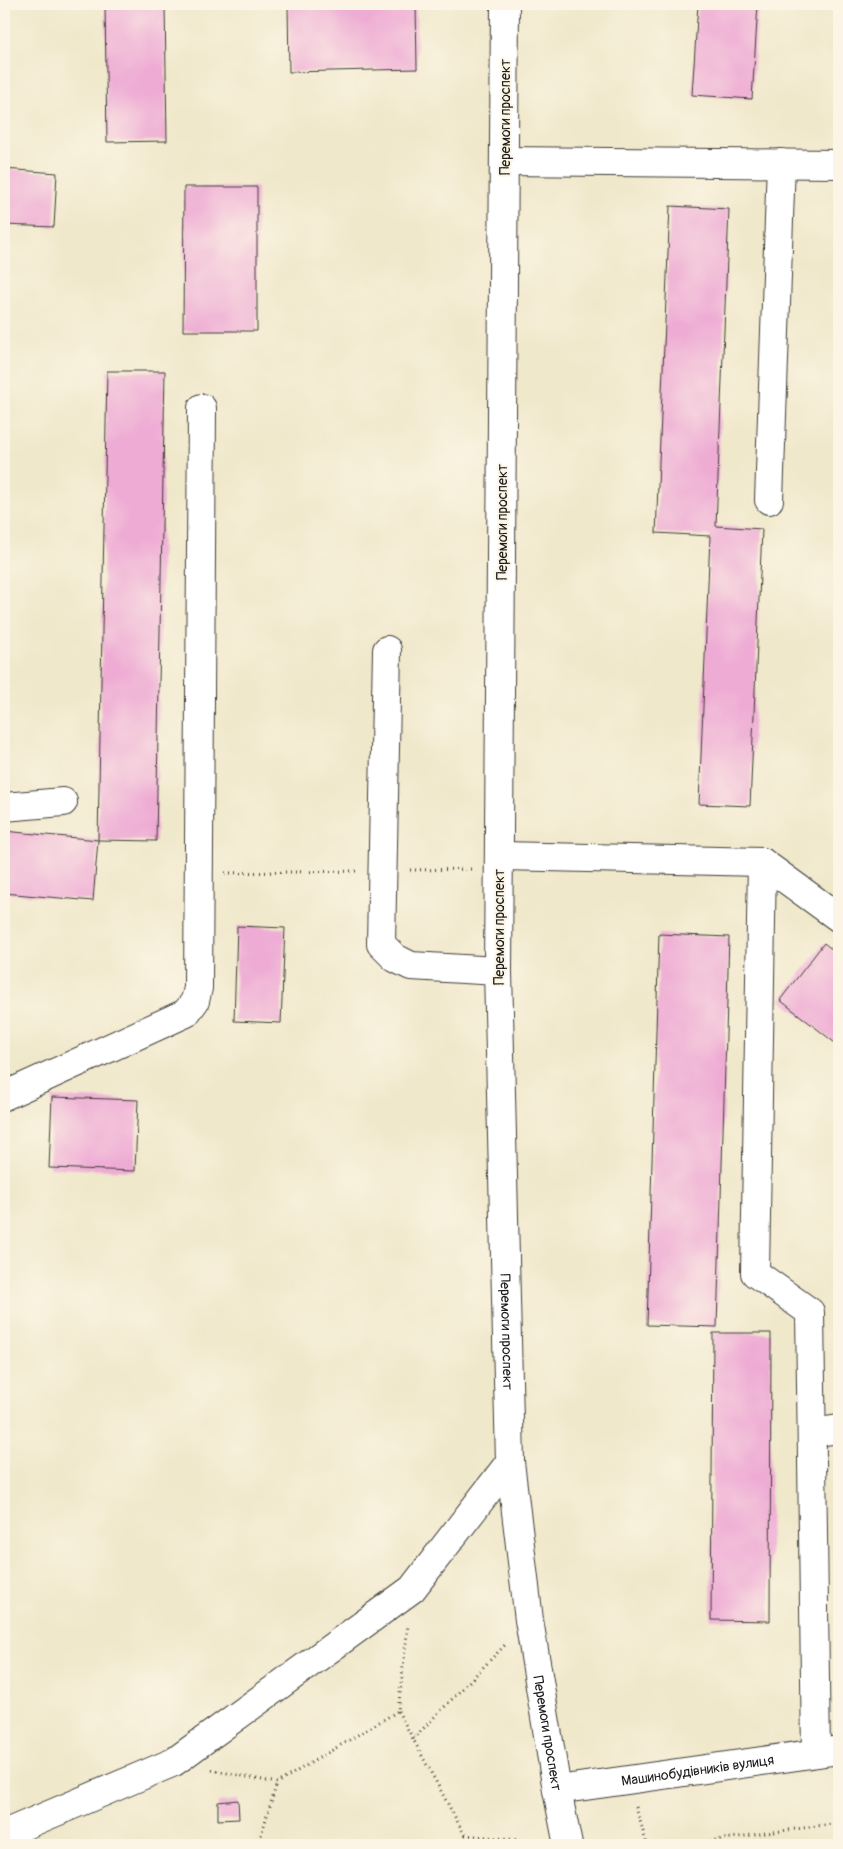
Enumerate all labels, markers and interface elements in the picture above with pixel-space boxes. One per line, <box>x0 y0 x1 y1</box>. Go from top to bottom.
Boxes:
street label: Перемоги проспект <box>497 59 514 175</box>
street label: Перемоги проспект <box>494 464 511 580</box>
street label: Перемоги проспект <box>491 869 508 985</box>
street label: Перемоги проспект <box>496 1274 516 1390</box>
street label: Перемоги проспект <box>529 1674 565 1792</box>
street label: Машинобудівників вулиця <box>620 1751 775 1790</box>

